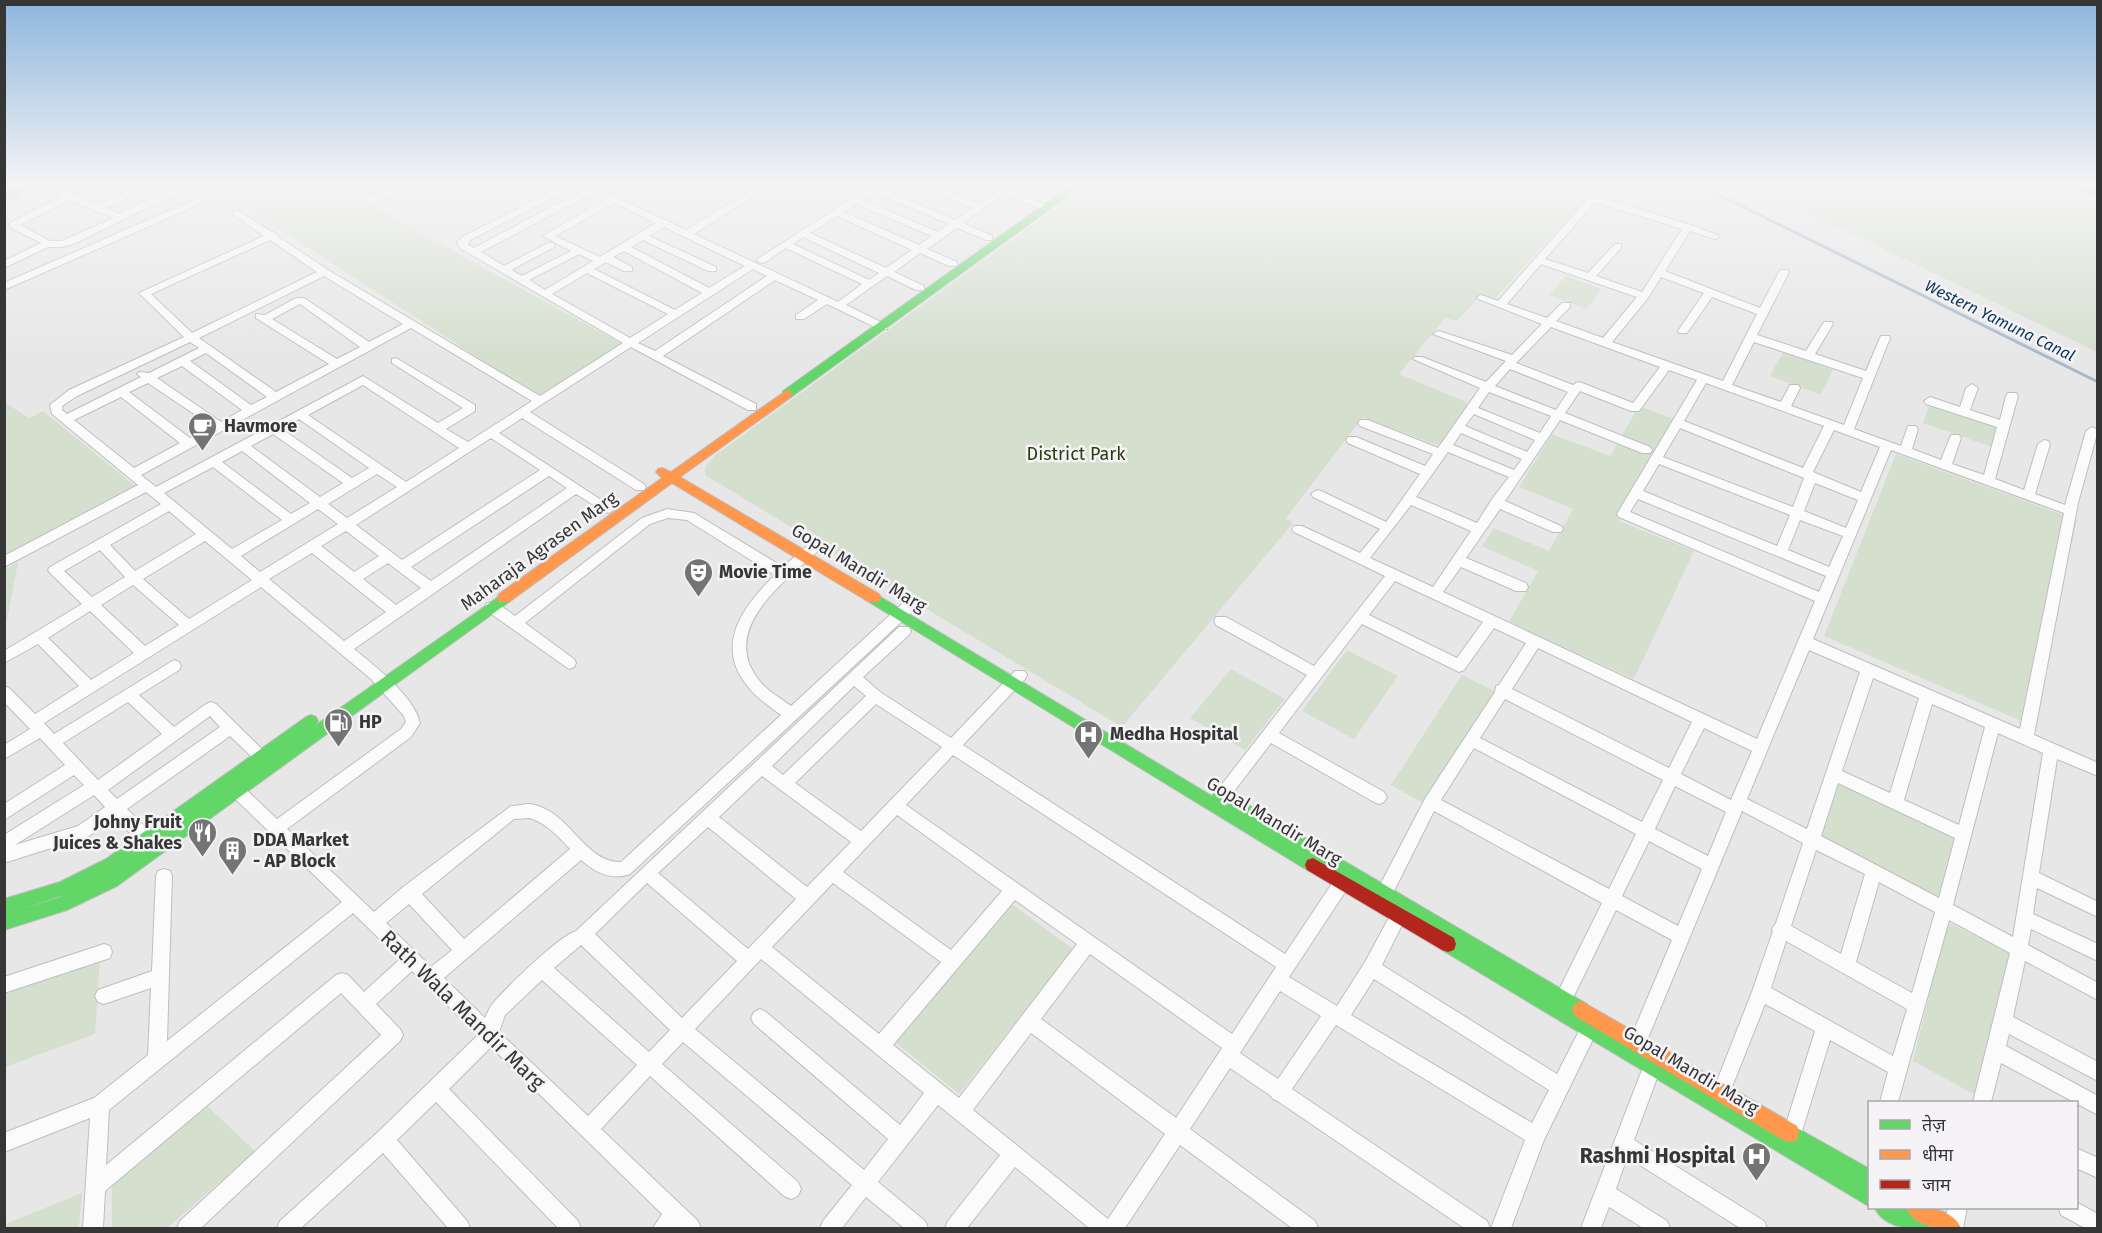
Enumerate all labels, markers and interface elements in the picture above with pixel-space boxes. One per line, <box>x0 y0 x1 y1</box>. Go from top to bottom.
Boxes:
water label: Western Yamuna Canal <box>1922 276 2078 365</box>
cafe icon: Havmore <box>187 410 219 452</box>
place label: Havmore <box>224 415 297 437</box>
park label: District Park <box>1027 443 1126 465</box>
street label: Maharaja Agrasen Marg <box>456 486 622 615</box>
street label: Gopal Mandir Marg <box>787 519 931 617</box>
theatre icon: Movie Time <box>682 556 714 598</box>
place label: Movie Time <box>719 561 812 583</box>
fuel station icon: HP <box>322 706 354 748</box>
place label: HP <box>359 711 382 733</box>
hospital icon: Medha Hospital <box>1073 718 1105 760</box>
place label: Medha Hospital <box>1110 723 1239 745</box>
street label: Gopal Mandir Marg <box>1202 772 1346 870</box>
place label: Johny Fruit Juices & Shakes <box>52 811 183 854</box>
restaurant icon: Johny Fruit Juices & Shakes <box>187 816 219 858</box>
place label: DDA Market - AP Block <box>253 829 350 872</box>
building icon: DDA Market - AP Block <box>216 834 248 876</box>
street label: Rath Wala Mandir Marg <box>375 925 551 1095</box>
street label: Gopal Mandir Marg <box>1619 1021 1763 1119</box>
legend <box>1868 1101 2078 1209</box>
text: तेज़ <box>1922 1114 1946 1136</box>
hospital icon: Rashmi Hospital <box>1740 1140 1772 1182</box>
place label: Rashmi Hospital <box>1580 1143 1736 1169</box>
text: धीमा <box>1922 1144 1953 1166</box>
text: जाम <box>1922 1174 1952 1196</box>

